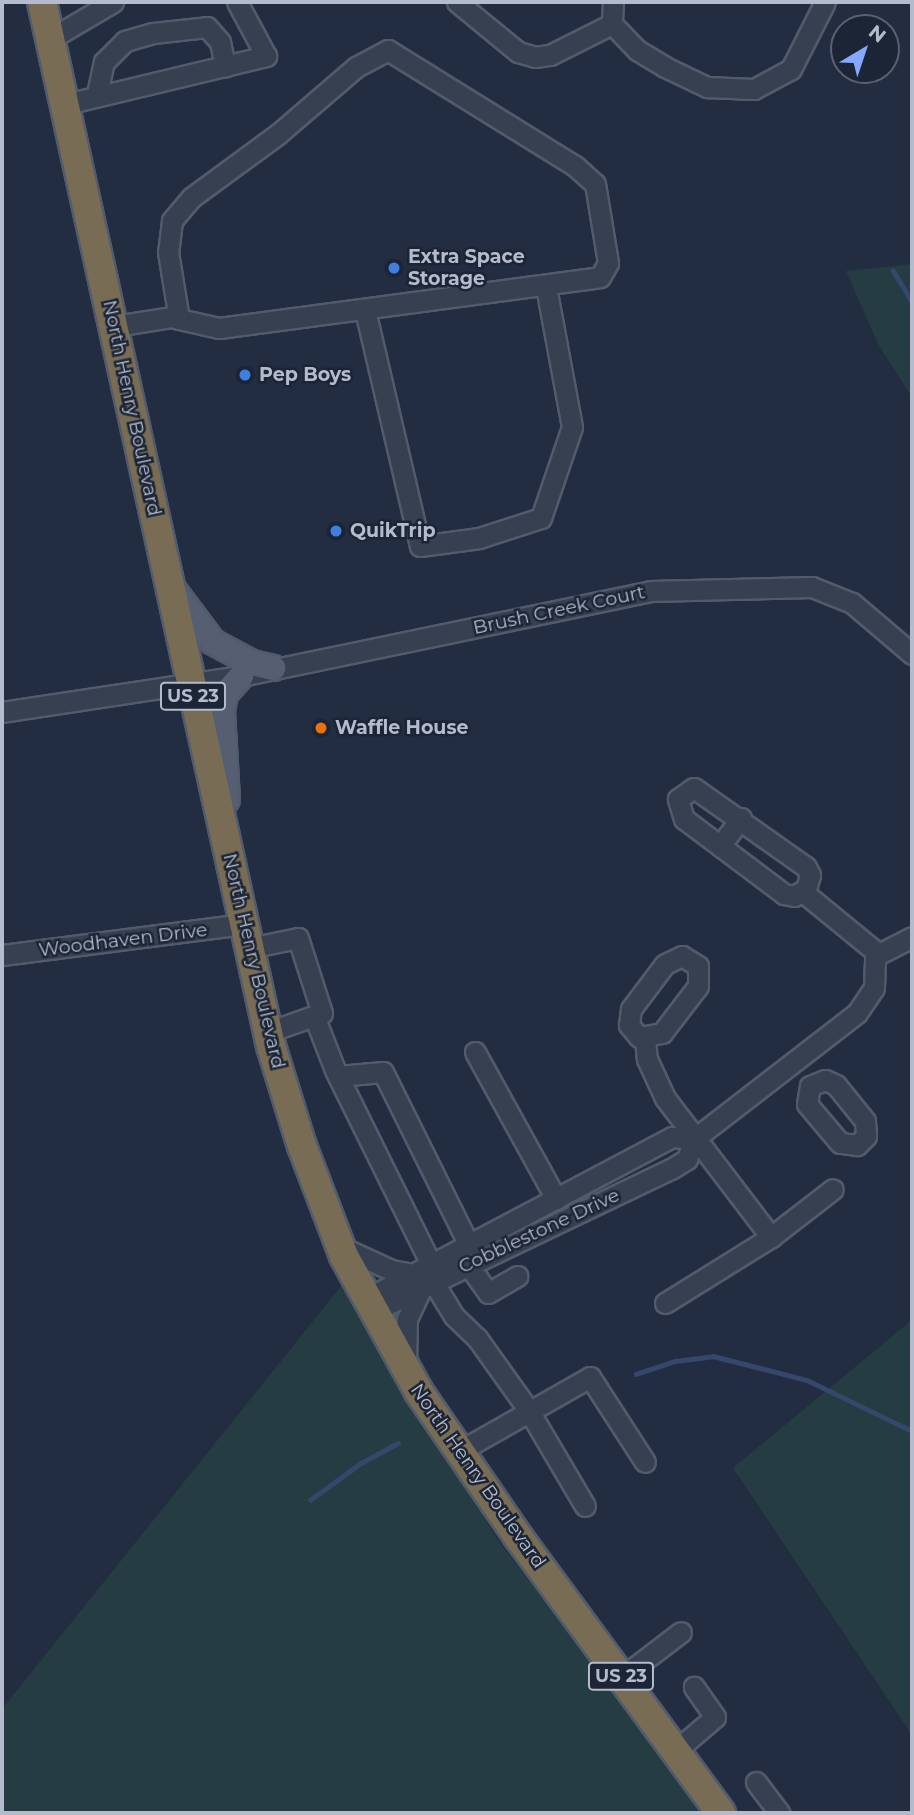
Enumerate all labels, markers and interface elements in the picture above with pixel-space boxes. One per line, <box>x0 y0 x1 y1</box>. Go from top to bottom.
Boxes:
north arrow <box>830 14 900 84</box>
text: N <box>864 20 890 48</box>
place label: Extra Space Storage <box>408 246 525 290</box>
marker: Extra Space Storage <box>386 260 402 276</box>
street label: North Henry Boulevard <box>98 298 166 518</box>
place label: Pep Boys <box>259 364 351 386</box>
marker: Pep Boys <box>237 367 253 383</box>
place label: QuikTrip <box>350 520 436 542</box>
marker: QuikTrip <box>328 523 344 539</box>
street label: Brush Creek Court <box>471 581 647 639</box>
road number: US 23 <box>160 682 226 710</box>
place label: Waffle House <box>335 717 468 739</box>
marker: Waffle House <box>313 720 329 736</box>
street label: North Henry Boulevard <box>218 851 290 1071</box>
street label: Woodhaven Drive <box>37 918 209 962</box>
street label: Cobblestone Drive <box>455 1184 623 1278</box>
street label: North Henry Boulevard <box>406 1379 550 1573</box>
road number: US 23 <box>588 1661 654 1690</box>

